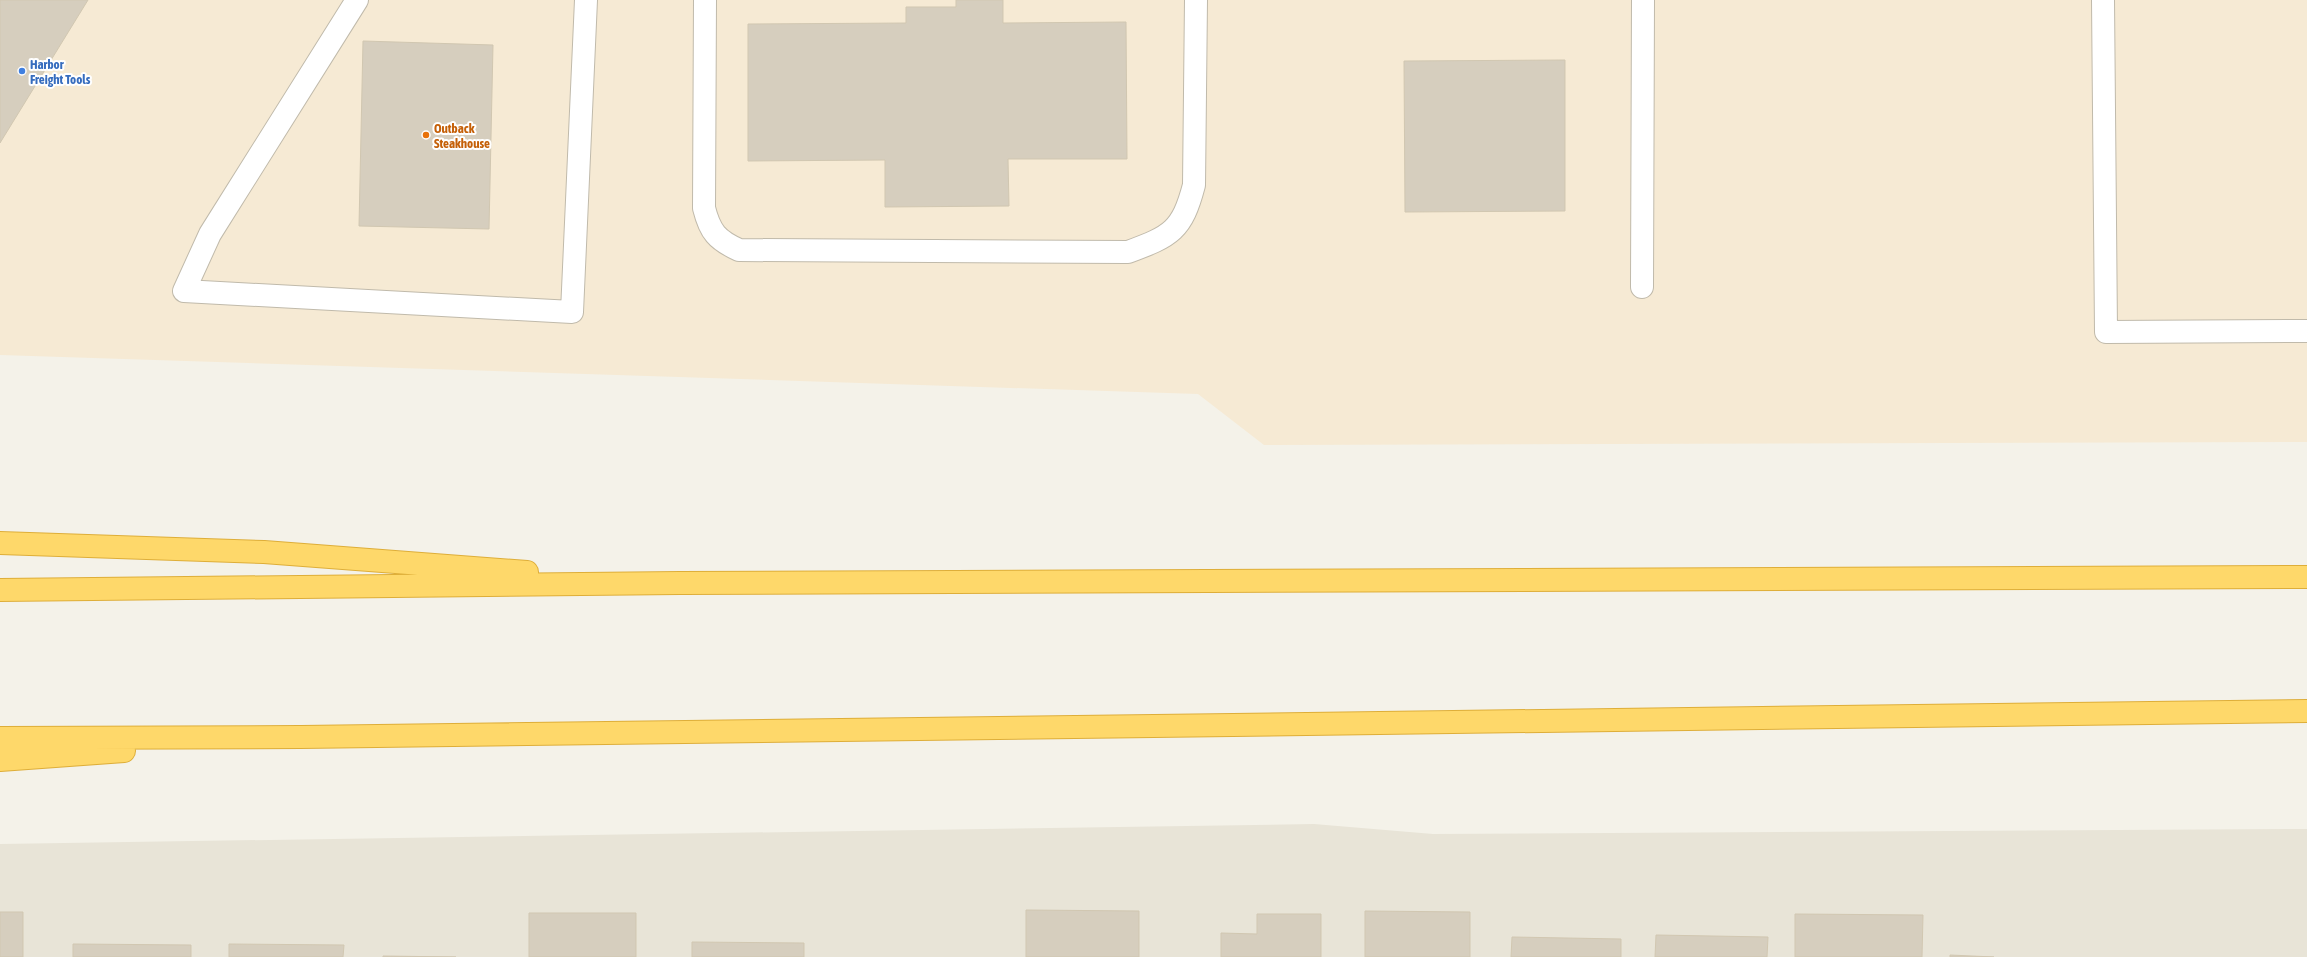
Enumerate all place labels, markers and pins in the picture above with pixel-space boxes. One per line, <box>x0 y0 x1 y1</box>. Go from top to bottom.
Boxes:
place label: Harbor Freight Tools <box>30 57 91 87</box>
marker: Harbor Freight Tools <box>17 66 27 76</box>
place label: Outback Steakhouse <box>434 121 490 151</box>
marker: Outback Steakhouse <box>421 130 431 140</box>

